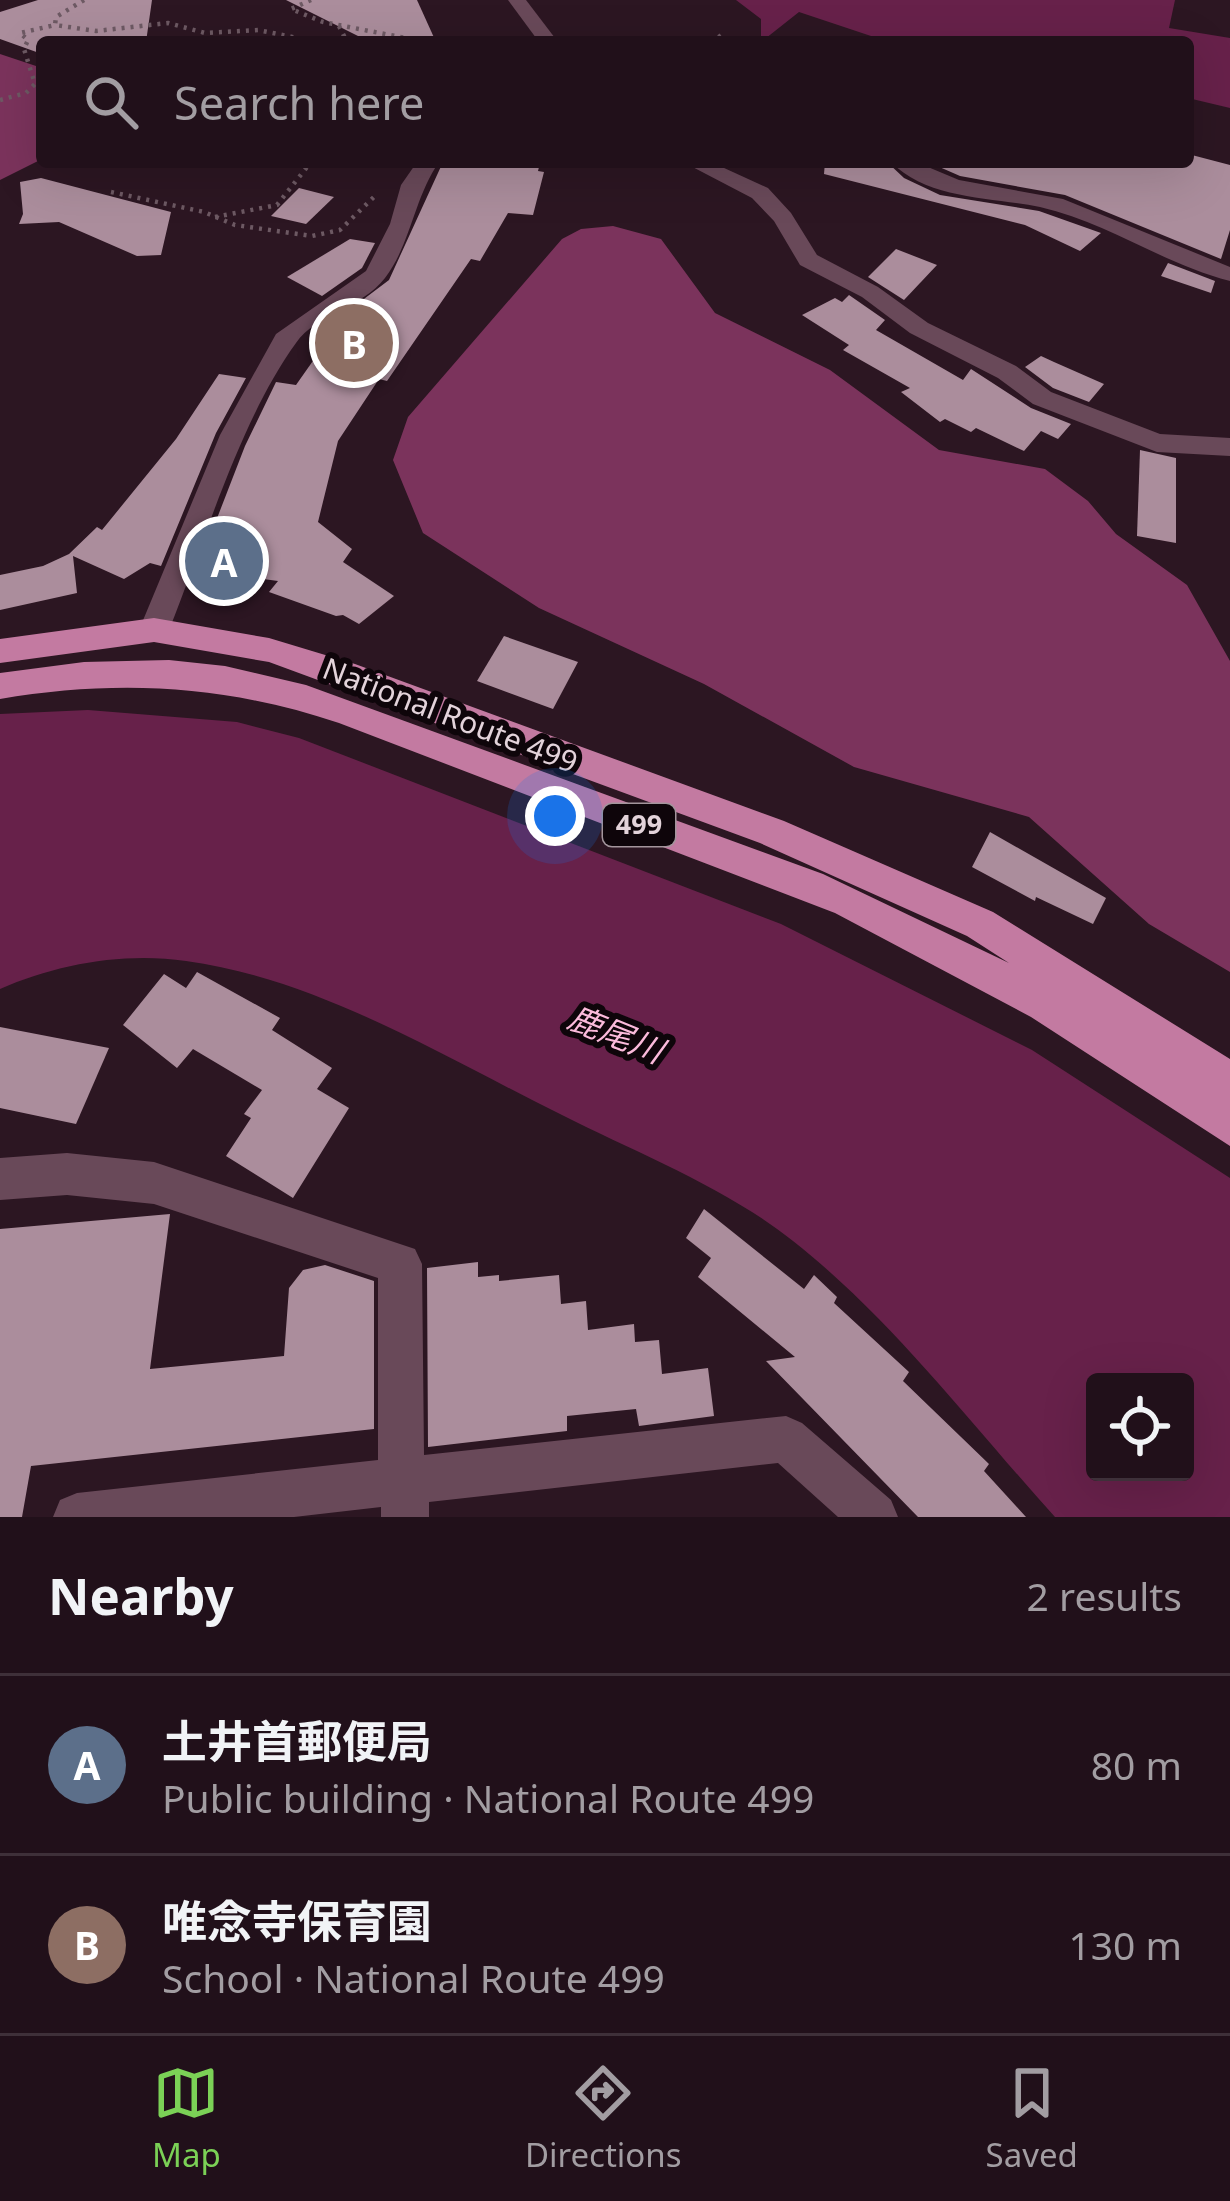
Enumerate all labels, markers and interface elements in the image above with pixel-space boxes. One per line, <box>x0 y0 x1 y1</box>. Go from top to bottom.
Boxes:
search box <box>36 36 1194 168</box>
icon: search <box>78 69 144 135</box>
text: Search here <box>174 72 424 133</box>
pin: B <box>315 298 393 388</box>
pin: A <box>185 516 263 606</box>
street label: National Route 499 <box>317 647 584 782</box>
your location <box>525 786 585 846</box>
road number: 499 <box>603 804 675 846</box>
water label: 鹿尾川 <box>562 994 673 1074</box>
map controls <box>1086 1373 1194 1481</box>
button: locate <box>1086 1373 1194 1481</box>
text: Nearby <box>48 1560 234 1630</box>
text: 2 results <box>1027 1569 1182 1622</box>
text: 土井首郵便局 <box>162 1710 432 1771</box>
text: A <box>74 1738 101 1791</box>
text: 80 m <box>1091 1738 1182 1791</box>
text: Public building · National Route 499 <box>162 1771 814 1824</box>
text: 唯念寺保育園 <box>162 1890 432 1951</box>
text: B <box>74 1918 100 1971</box>
text: 130 m <box>1068 1918 1182 1971</box>
text: School · National Route 499 <box>162 1951 665 2004</box>
tab: Map <box>152 2060 221 2177</box>
tab: Directions <box>525 2060 682 2177</box>
tab: Saved <box>986 2060 1078 2177</box>

